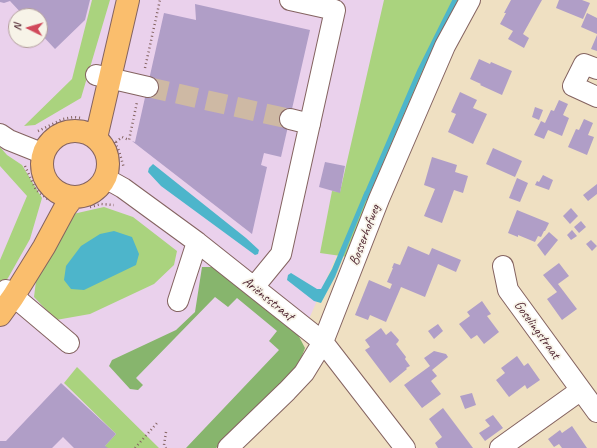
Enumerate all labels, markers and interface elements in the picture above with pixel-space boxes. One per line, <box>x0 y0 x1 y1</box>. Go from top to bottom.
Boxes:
north arrow <box>8 8 48 48</box>
text: N <box>10 23 24 31</box>
street label: Bosserhofweg <box>346 202 384 268</box>
street label: Ariënsstraat <box>239 273 297 325</box>
street label: Goselingstraat <box>510 298 564 362</box>

